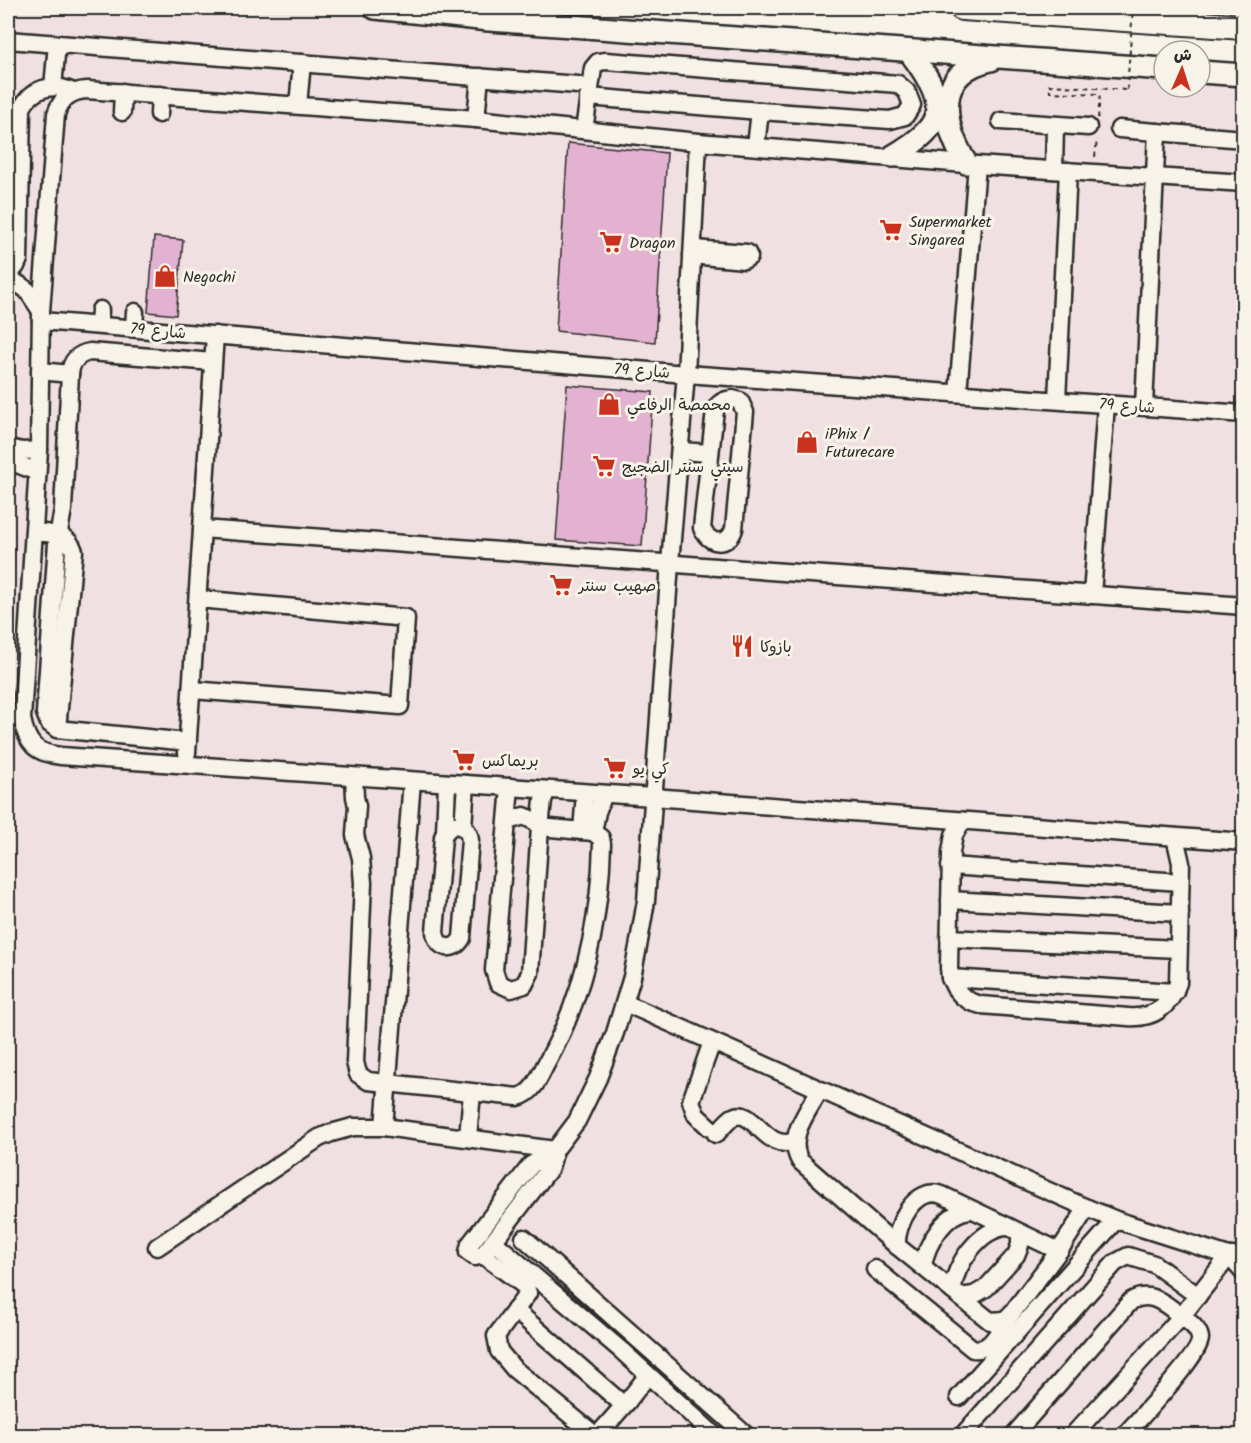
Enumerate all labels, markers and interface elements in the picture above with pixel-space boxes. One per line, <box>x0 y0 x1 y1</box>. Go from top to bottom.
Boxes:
north arrow <box>1152 39 1212 99</box>
text: ش <box>1173 43 1192 68</box>
place label: Supermarket Singarea <box>909 210 993 253</box>
supermarket icon: Supermarket Singarea <box>878 217 904 243</box>
supermarket icon: Dragon <box>598 229 624 255</box>
place label: Dragon <box>629 231 676 256</box>
shop icon: Negochi <box>152 263 178 289</box>
place label: Negochi <box>183 265 237 290</box>
street label: شارع 79 <box>129 317 187 346</box>
street label: شارع 79 <box>613 357 671 386</box>
shop icon: محمصة الرفاعي <box>596 391 622 417</box>
street label: شارع 79 <box>1098 392 1156 421</box>
place label: محمصة الرفاعي <box>627 393 731 419</box>
place label: iPhix / Futurecare <box>825 422 895 465</box>
shop icon: iPhix / Futurecare <box>794 429 820 455</box>
supermarket icon: سيتي سنتر الضجيج <box>591 453 617 479</box>
place label: سيتي سنتر الضجيج <box>622 455 744 481</box>
supermarket icon: صهيب سنتر <box>548 572 574 598</box>
place label: صهيب سنتر <box>577 574 656 599</box>
restaurant icon: بازوكا <box>729 633 755 659</box>
place label: بازوكا <box>760 635 792 660</box>
supermarket icon: بريماكس <box>451 747 477 773</box>
place label: بريماكس <box>482 749 539 774</box>
supermarket icon: كي يو <box>602 755 628 781</box>
place label: كي يو <box>631 757 669 783</box>

